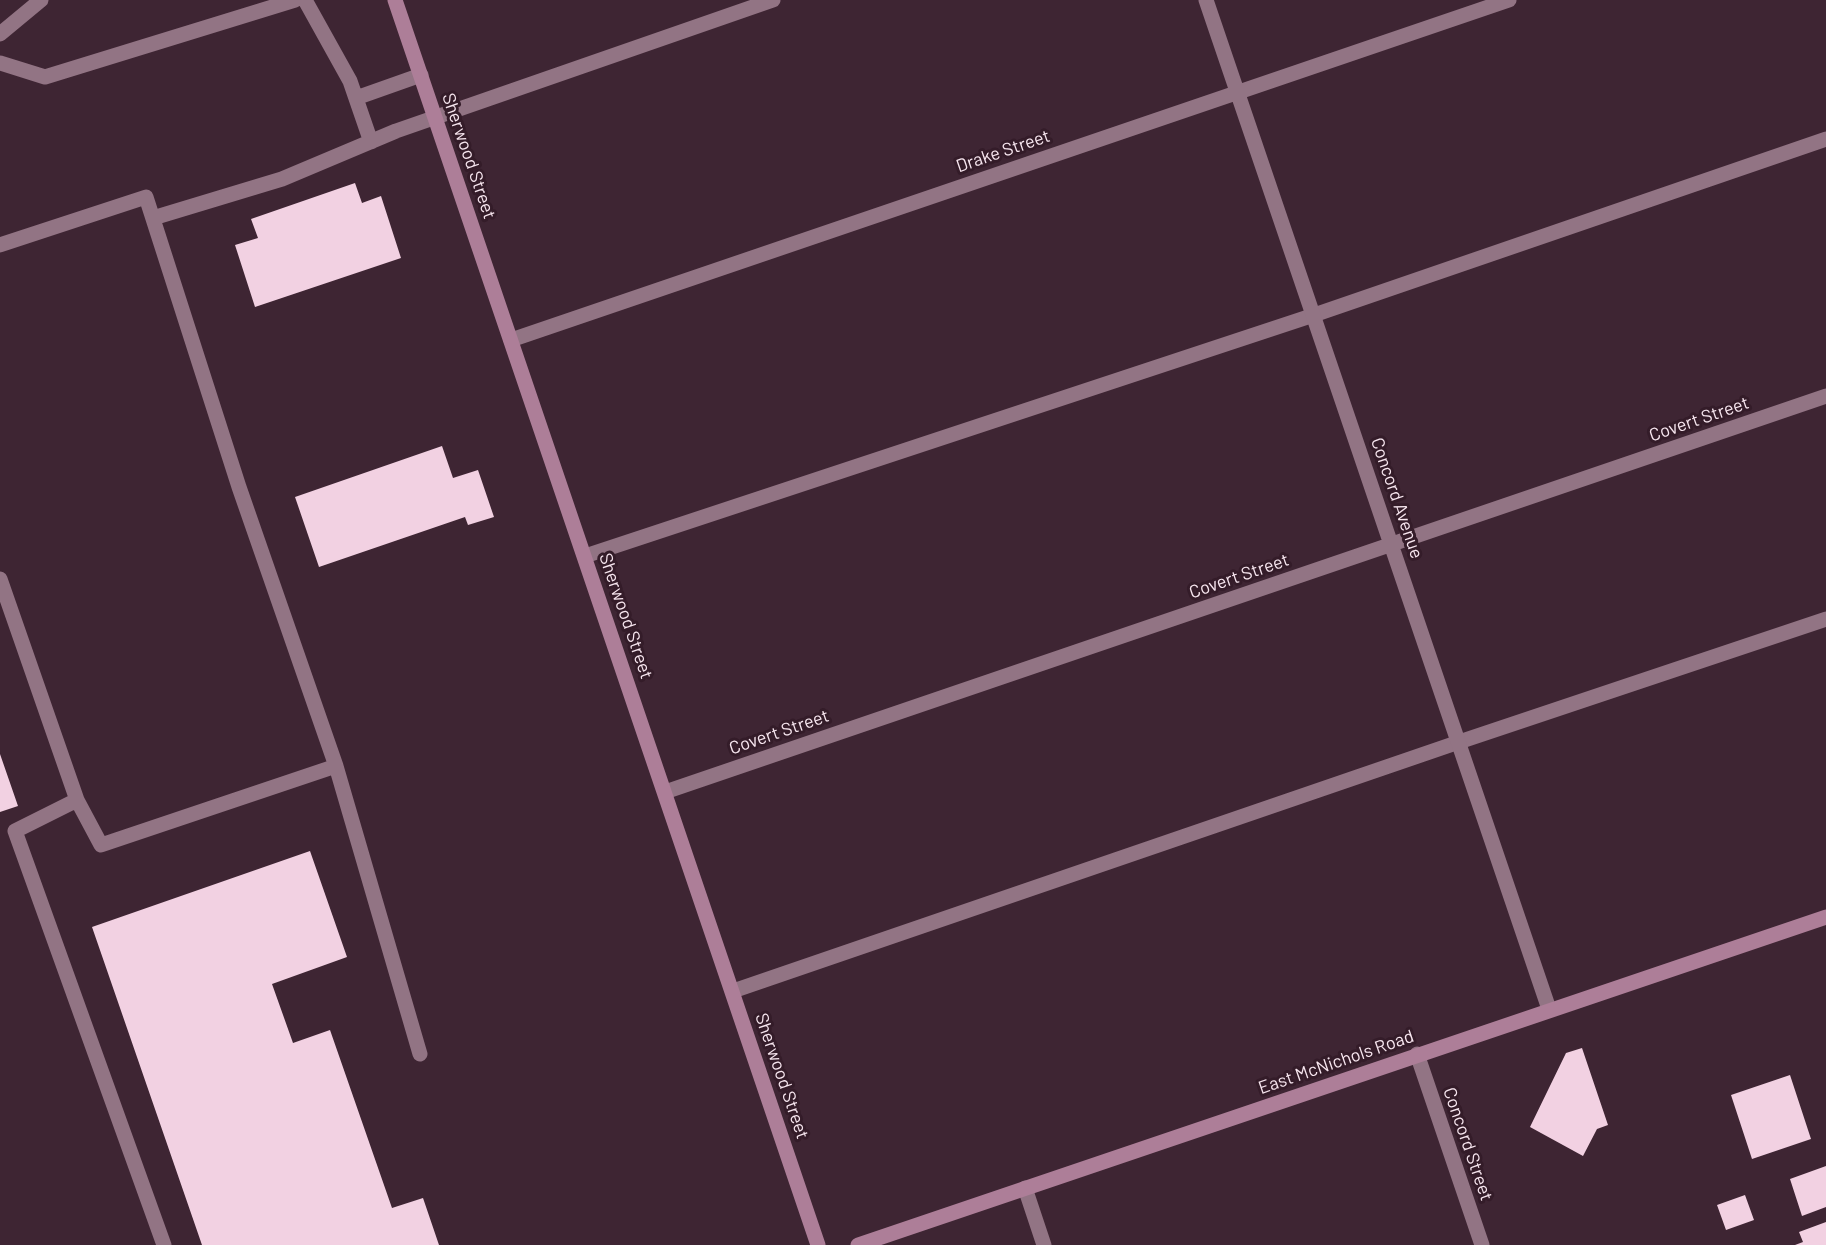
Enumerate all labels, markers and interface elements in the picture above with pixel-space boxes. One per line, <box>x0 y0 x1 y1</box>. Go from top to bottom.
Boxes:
street label: Sherwood Street <box>437 90 501 222</box>
street label: Drake Street <box>953 125 1053 177</box>
street label: Covert Street <box>1646 392 1752 446</box>
street label: Concord Avenue <box>1366 435 1428 561</box>
street label: Covert Street <box>1186 549 1292 603</box>
street label: Sherwood Street <box>594 550 658 682</box>
street label: Covert Street <box>726 705 832 759</box>
street label: Sherwood Street <box>750 1010 814 1142</box>
street label: East McNichols Road <box>1256 1025 1416 1099</box>
street label: Concord Street <box>1439 1084 1497 1204</box>

